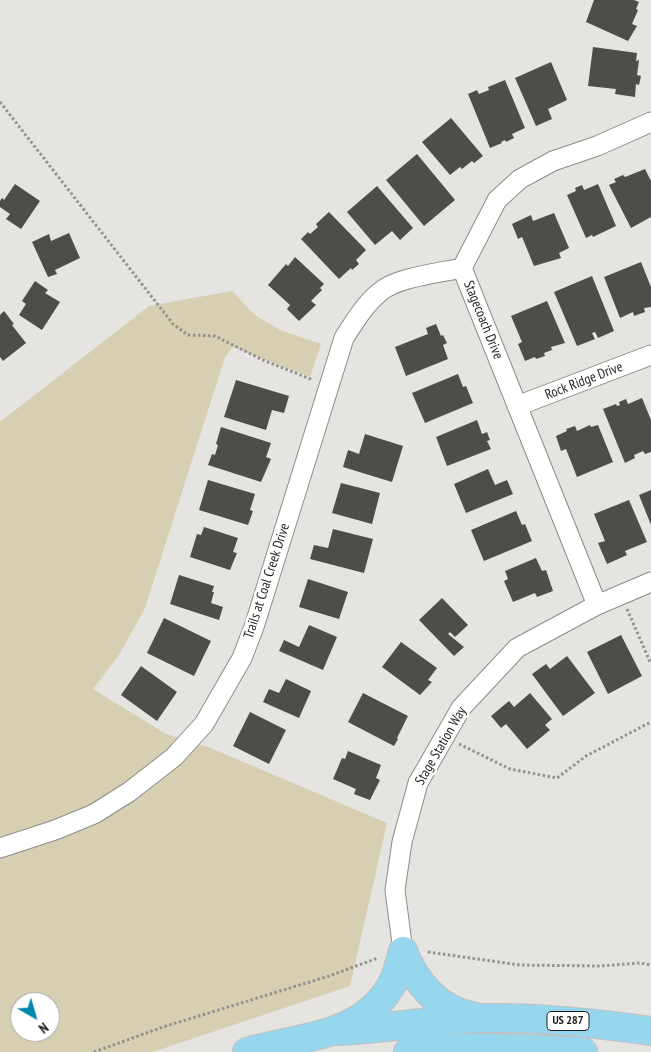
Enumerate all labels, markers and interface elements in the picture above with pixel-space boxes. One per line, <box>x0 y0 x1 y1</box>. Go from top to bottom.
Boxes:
street label: Stagecoach Drive <box>460 278 506 362</box>
street label: Rock Ridge Drive <box>543 359 625 403</box>
street label: Trails at Coal Creek Drive <box>240 521 294 641</box>
street label: Stage Station Way <box>412 704 470 788</box>
north arrow <box>10 992 60 1042</box>
road number: US 287 <box>547 1011 589 1030</box>
text: N <box>35 1019 52 1037</box>

